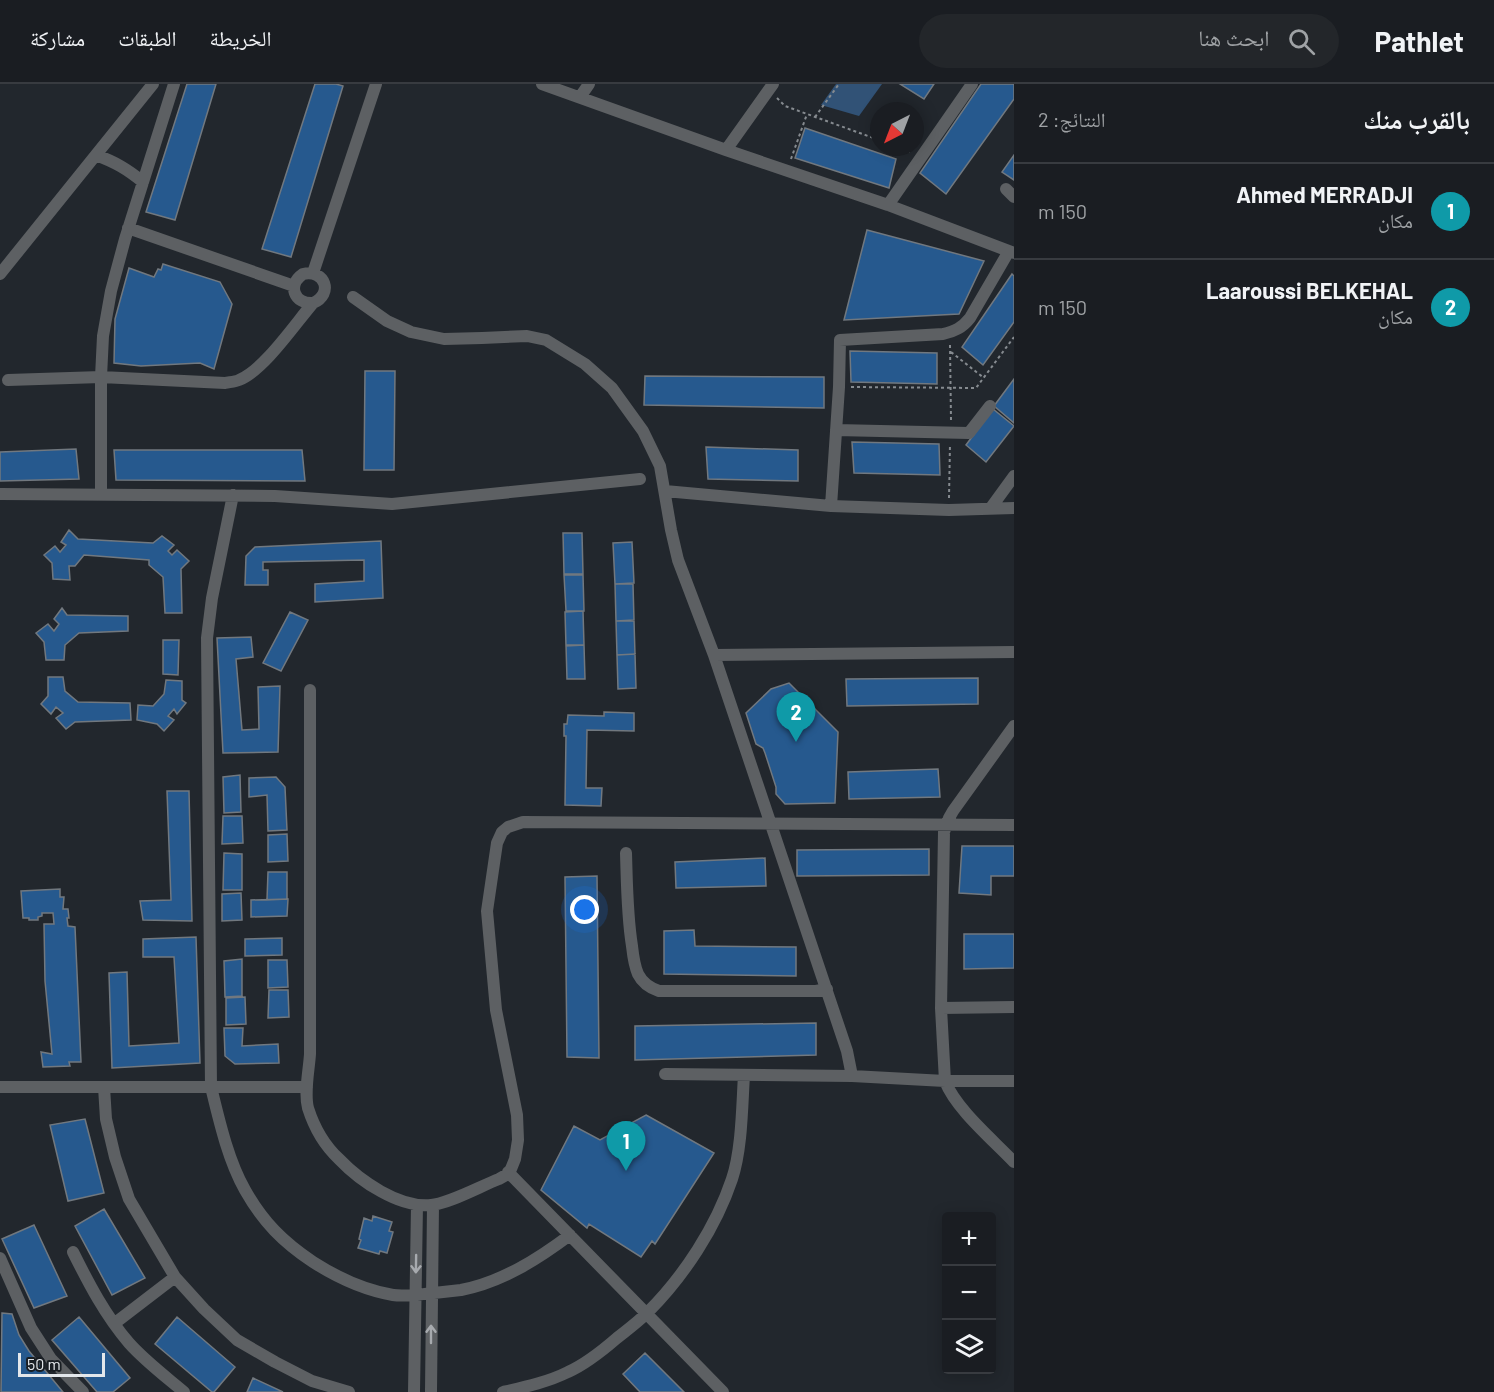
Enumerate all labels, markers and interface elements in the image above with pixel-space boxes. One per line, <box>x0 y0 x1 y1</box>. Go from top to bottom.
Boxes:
search box <box>919 14 1339 68</box>
text: ابحث هنا <box>1198 24 1270 50</box>
text: Pathlet <box>1375 24 1464 58</box>
text: مشاركة <box>30 25 85 50</box>
text: الطبقات <box>118 25 177 50</box>
text: الخريطة <box>210 25 271 50</box>
icon: search <box>1285 25 1318 58</box>
north arrow <box>870 102 924 156</box>
text: بالقرب منك <box>1363 103 1470 134</box>
text: النتائج: 2 <box>1038 107 1105 131</box>
text: Ahmed MERRADJI <box>1236 181 1413 207</box>
text: 150 m <box>1038 199 1087 223</box>
text: 1 <box>1447 199 1454 223</box>
text: مكان <box>1378 208 1413 232</box>
text: Laaroussi BELKEHAL <box>1206 277 1413 303</box>
text: 150 m <box>1038 295 1087 319</box>
text: 2 <box>1445 295 1456 319</box>
text: مكان <box>1378 304 1413 328</box>
pin: 2 <box>776 692 816 742</box>
your location <box>570 895 599 924</box>
pin: 1 <box>606 1122 646 1171</box>
map controls <box>942 1212 996 1374</box>
button: + <box>942 1212 996 1266</box>
one-way arrow <box>411 1253 422 1273</box>
button: − <box>942 1266 996 1320</box>
button: layers <box>942 1320 996 1374</box>
one-way arrow <box>426 1324 437 1344</box>
scale bar <box>18 1350 105 1378</box>
text: 50 m <box>27 1354 61 1373</box>

